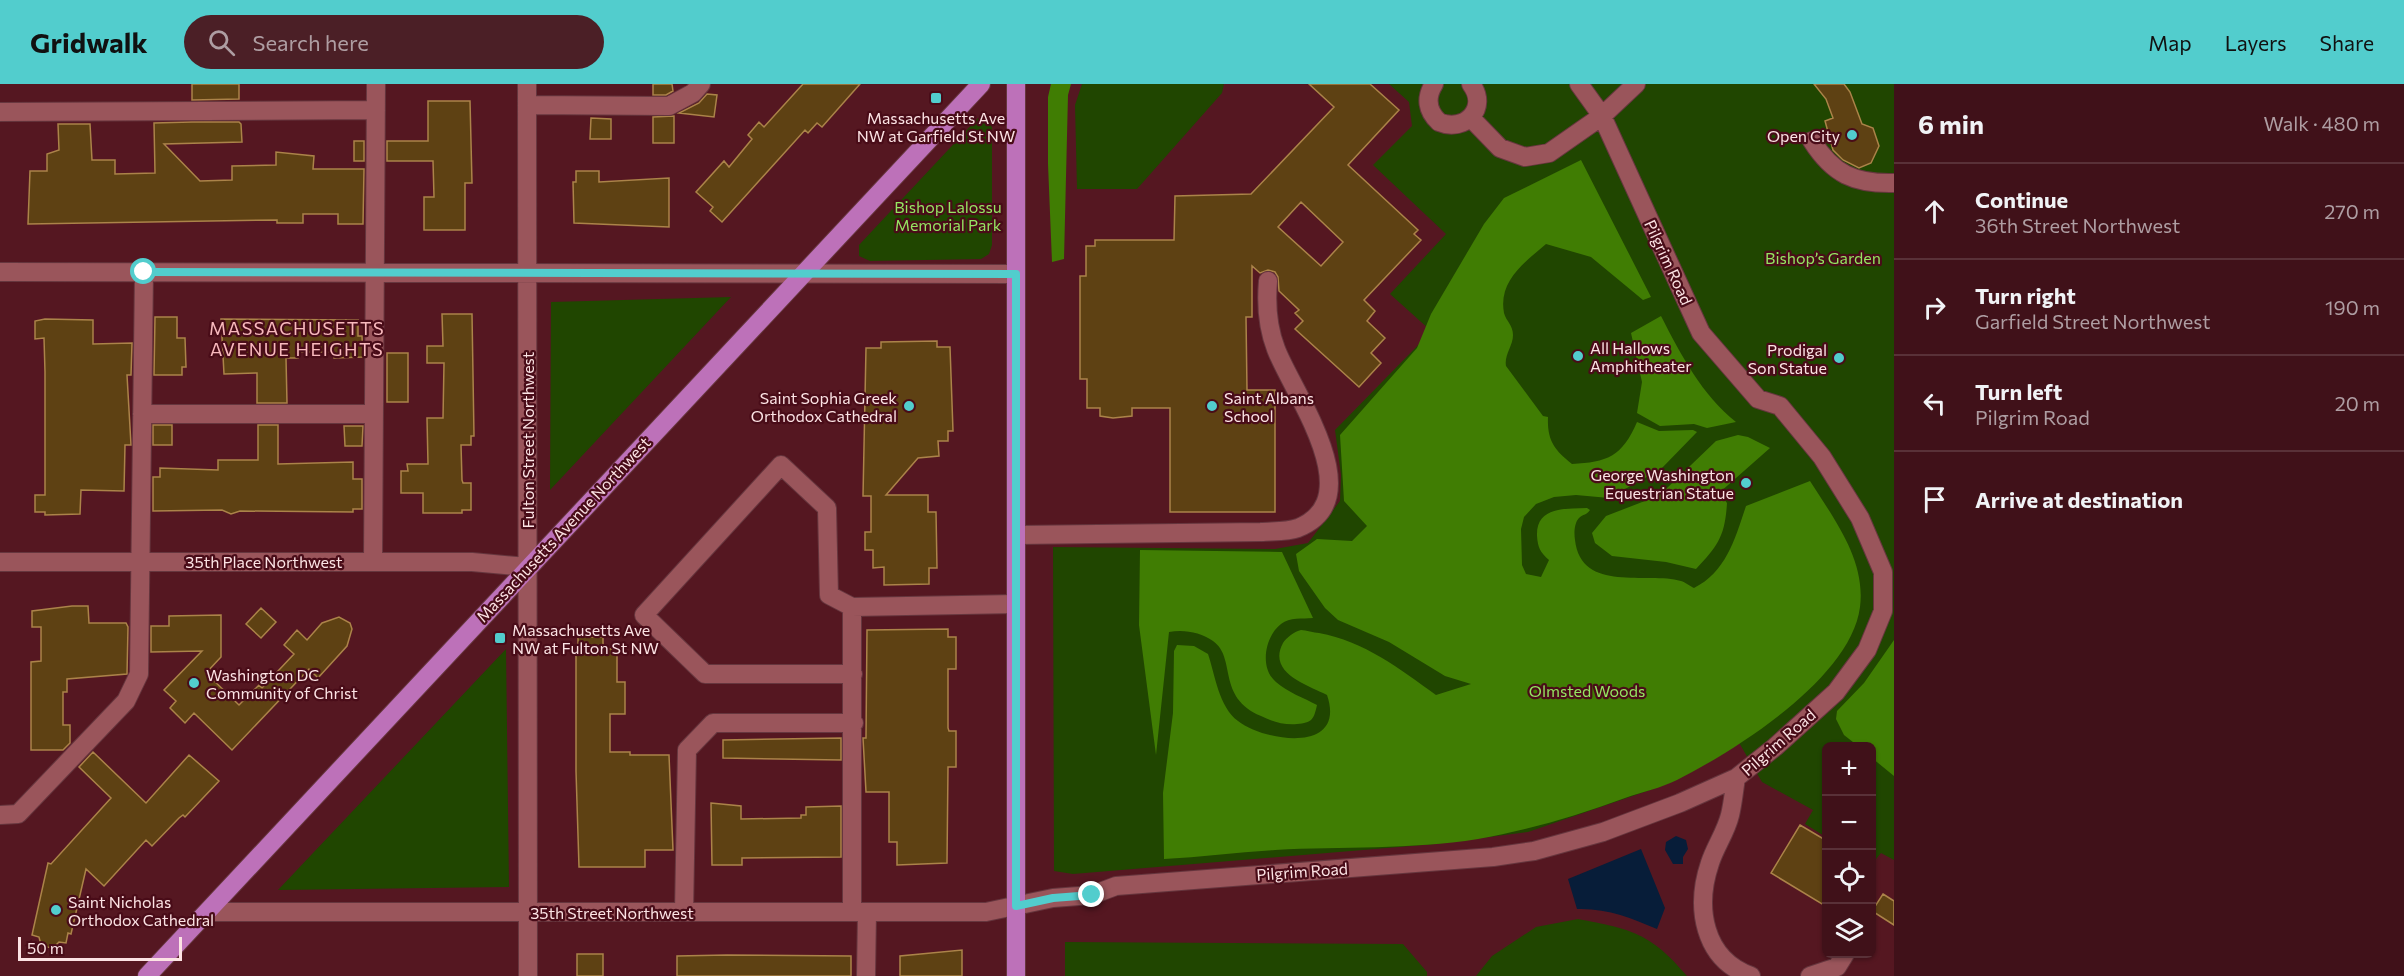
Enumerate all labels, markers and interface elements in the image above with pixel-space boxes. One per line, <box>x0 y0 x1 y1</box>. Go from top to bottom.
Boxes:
search box <box>184 15 604 69</box>
text: Gridwalk <box>30 25 148 59</box>
icon: search <box>205 26 238 59</box>
text: Search here <box>253 29 369 56</box>
text: Map <box>2148 30 2192 55</box>
text: Layers <box>2225 30 2287 55</box>
text: Share <box>2320 30 2374 55</box>
marker: Massachusetts Ave NW at Garfield St NW <box>929 91 943 105</box>
place label: Massachusetts Ave NW at Garfield St NW <box>857 108 1015 145</box>
text: 6 min <box>1918 108 1984 139</box>
text: Walk · 480 m <box>2263 111 2380 135</box>
place label: Open City <box>1767 126 1840 145</box>
marker: Open City <box>1845 128 1859 142</box>
text: Continue <box>1975 186 2068 213</box>
icon: ahead <box>1918 195 1951 228</box>
park label: Bishop Lalossu Memorial Park <box>894 197 1002 234</box>
text: 270 m <box>2324 199 2380 223</box>
text: 36th Street Northwest <box>1975 213 2180 237</box>
street label: Pilgrim Road <box>1641 216 1697 308</box>
park label: Bishop’s Garden <box>1765 248 1881 267</box>
route start <box>130 258 156 284</box>
text: Turn right <box>1975 282 2076 309</box>
icon: right <box>1918 291 1951 324</box>
text: 190 m <box>2325 295 2380 319</box>
text: Garfield Street Northwest <box>1975 309 2210 333</box>
district label: MASSACHUSETTS AVENUE HEIGHTS <box>209 317 385 360</box>
place label: All Hallows Amphitheater <box>1590 338 1692 375</box>
place label: Prodigal Son Statue <box>1748 340 1827 377</box>
marker: All Hallows Amphitheater <box>1571 349 1585 363</box>
street label: Fulton Street Northwest <box>518 351 537 528</box>
marker: Prodigal Son Statue <box>1832 351 1846 365</box>
text: Turn left <box>1975 378 2062 405</box>
icon: left <box>1918 387 1951 420</box>
place label: Saint Sophia Greek Orthodox Cathedral <box>751 388 897 425</box>
place label: Saint Albans School <box>1224 388 1314 425</box>
text: 20 m <box>2335 391 2380 415</box>
marker: Saint Sophia Greek Orthodox Cathedral <box>902 399 916 413</box>
marker: Saint Albans School <box>1205 399 1219 413</box>
text: Pilgrim Road <box>1975 405 2090 429</box>
street label: Massachusetts Avenue Northwest <box>472 432 654 626</box>
place label: George Washington Equestrian Statue <box>1590 465 1734 502</box>
marker: George Washington Equestrian Statue <box>1739 476 1753 490</box>
icon: arrive <box>1918 483 1951 516</box>
text: Arrive at destination <box>1975 486 2183 513</box>
street label: 35th Place Northwest <box>185 552 343 571</box>
place label: Massachusetts Ave NW at Fulton St NW <box>512 620 659 657</box>
marker: Massachusetts Ave NW at Fulton St NW <box>493 631 507 645</box>
place label: Washington DC Community of Christ <box>206 665 358 702</box>
marker: Washington DC Community of Christ <box>187 676 201 690</box>
park label: Olmsted Woods <box>1529 681 1645 700</box>
street label: Pilgrim Road <box>1737 705 1819 779</box>
map controls <box>1822 742 1876 958</box>
button: + <box>1822 742 1876 796</box>
button: − <box>1822 796 1876 850</box>
button: locate <box>1822 850 1876 904</box>
street label: Pilgrim Road <box>1256 858 1348 884</box>
route end <box>1078 881 1104 907</box>
place label: Saint Nicholas Orthodox Cathedral <box>68 892 214 929</box>
marker: Saint Nicholas Orthodox Cathedral <box>49 903 63 917</box>
street label: 35th Street Northwest <box>530 903 694 922</box>
button: layers <box>1822 904 1876 958</box>
scale bar <box>18 934 182 962</box>
text: 50 m <box>27 938 64 957</box>

